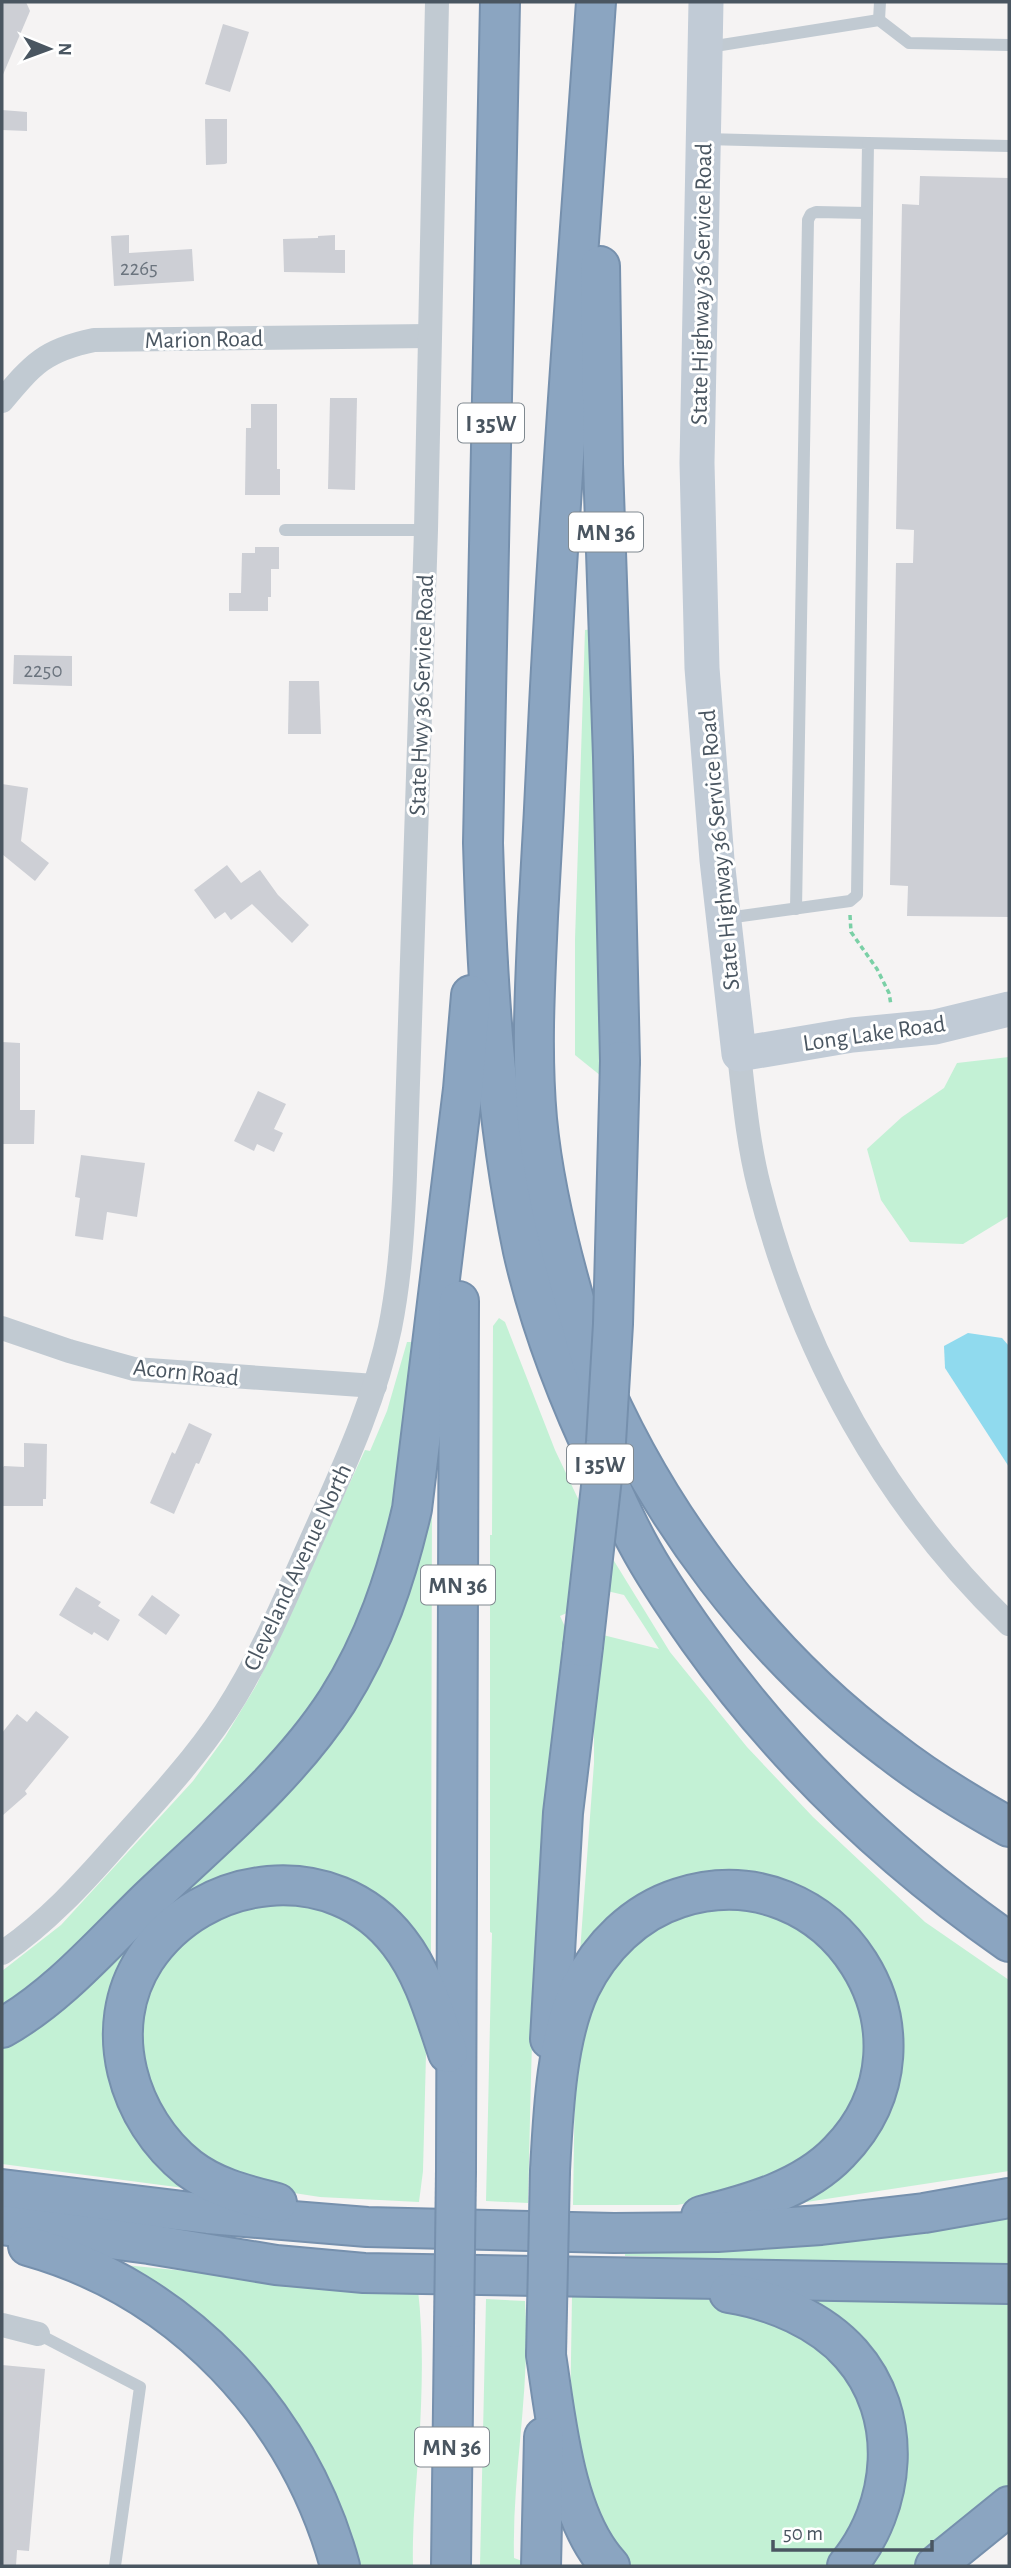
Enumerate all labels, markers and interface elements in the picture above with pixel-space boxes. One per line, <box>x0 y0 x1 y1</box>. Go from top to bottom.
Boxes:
north arrow <box>14 14 84 84</box>
text: N <box>55 42 74 56</box>
street label: State Highway 36 Service Road <box>688 143 716 425</box>
house number: 2265 <box>120 258 158 279</box>
street label: Marion Road <box>144 327 264 353</box>
road number: I 35W <box>458 404 524 442</box>
road number: MN 36 <box>569 512 643 552</box>
street label: State Hwy 36 Service Road <box>406 574 438 816</box>
house number: 2250 <box>24 660 62 681</box>
street label: State Highway 36 Service Road <box>696 708 744 992</box>
street label: Long Lake Road <box>801 1012 947 1056</box>
street label: Acorn Road <box>132 1356 240 1390</box>
road number: I 35W <box>567 1444 633 1484</box>
street label: Cleveland Avenue North <box>239 1460 356 1675</box>
road number: MN 36 <box>421 1566 495 1604</box>
road number: MN 36 <box>415 2428 489 2466</box>
scale bar <box>773 2508 932 2552</box>
text: 50 m <box>783 2523 823 2544</box>

